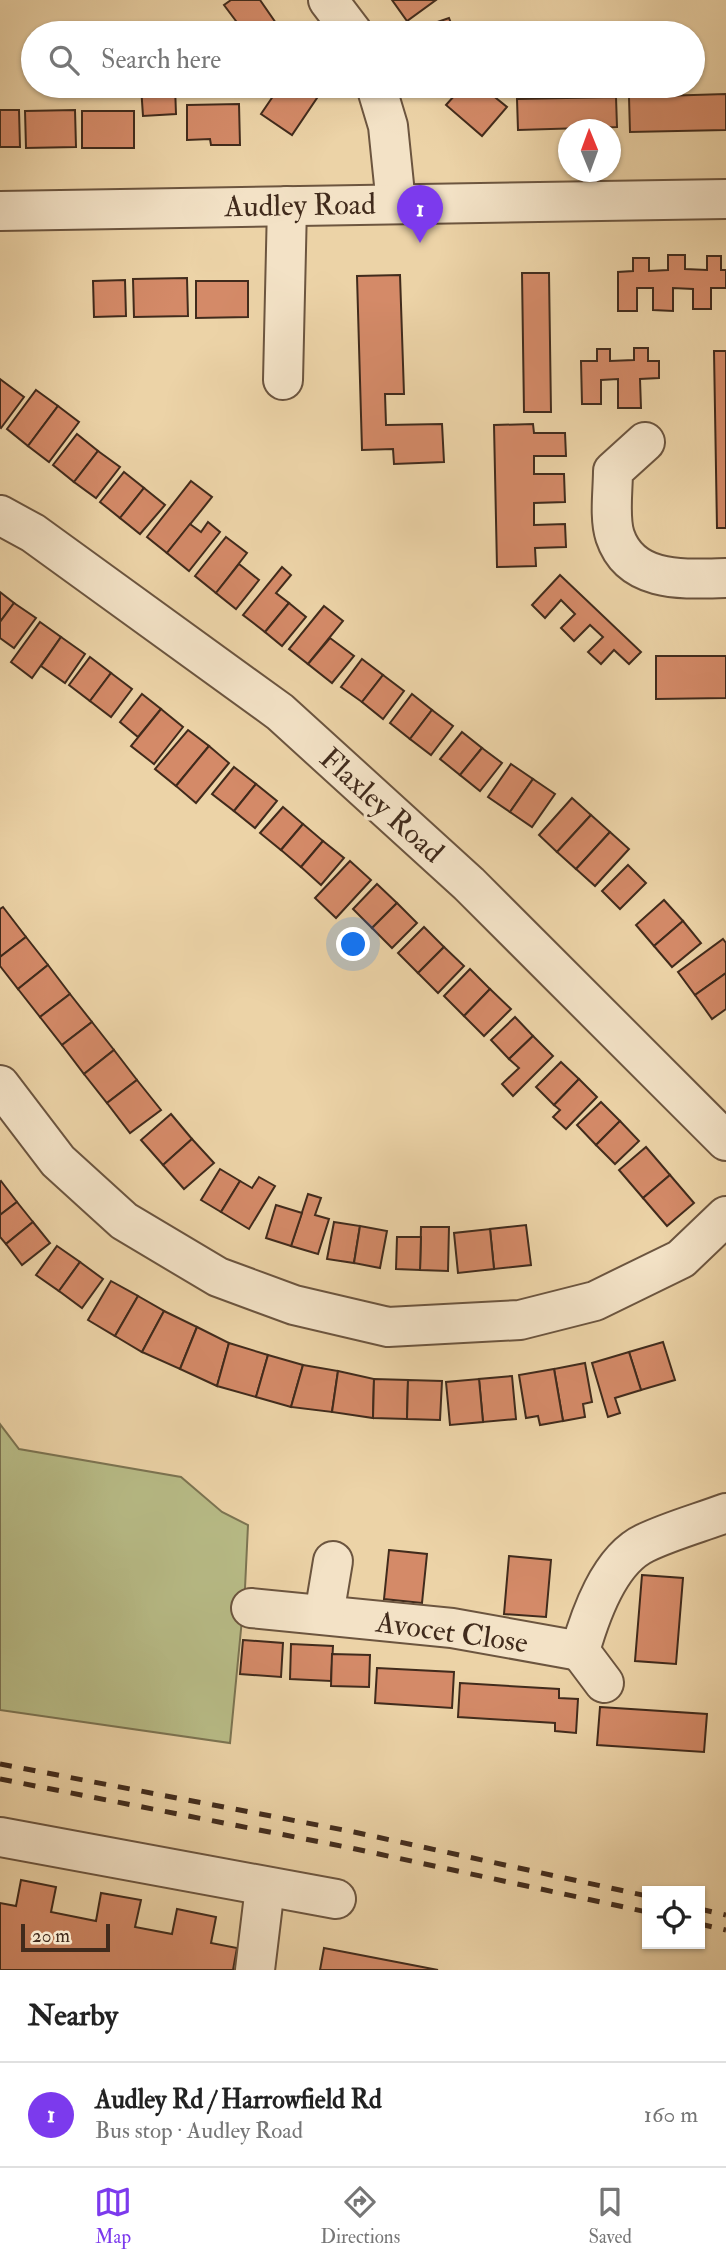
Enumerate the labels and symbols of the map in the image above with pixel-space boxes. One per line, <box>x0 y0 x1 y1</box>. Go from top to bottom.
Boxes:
north arrow <box>558 119 621 182</box>
pin: 1 <box>397 185 443 243</box>
street label: Audley Road <box>223 186 376 225</box>
street label: Flaxley Road <box>312 740 452 871</box>
your location <box>336 927 370 961</box>
street label: Avocet Close <box>373 1603 530 1661</box>
scale bar <box>21 1921 110 1953</box>

